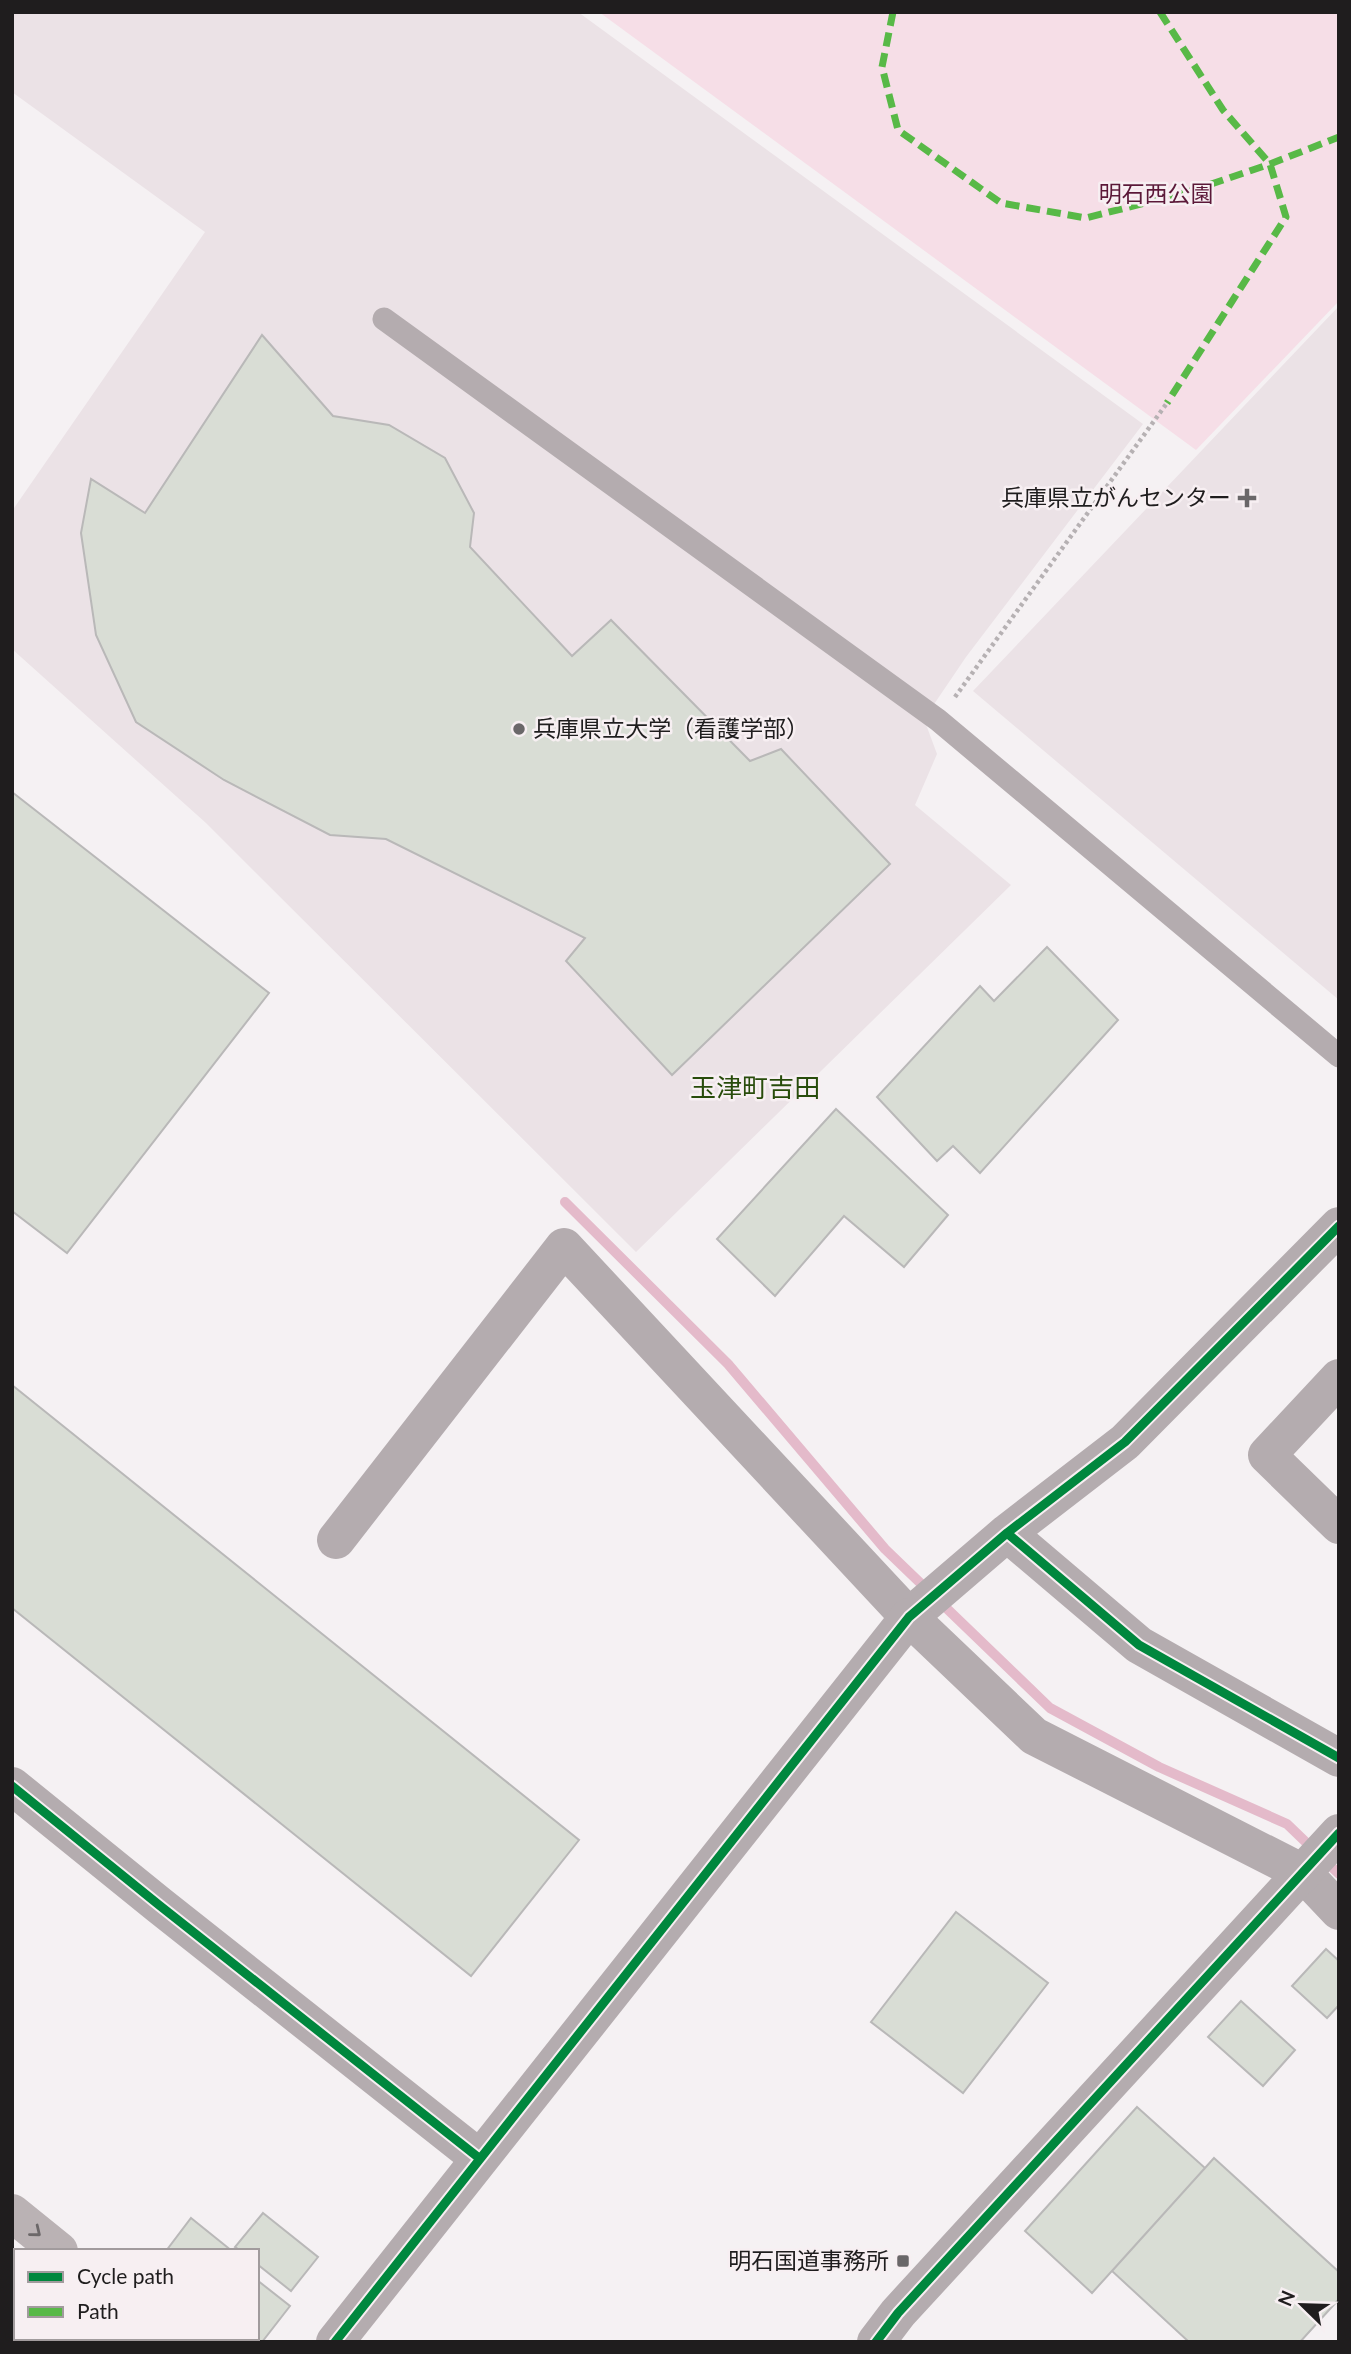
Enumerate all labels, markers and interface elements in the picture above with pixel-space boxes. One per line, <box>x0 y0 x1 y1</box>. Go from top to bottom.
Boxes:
park label: 明石西公園 <box>1099 179 1214 207</box>
place label: 兵庫県立がんセンター <box>1001 483 1231 511</box>
marker: 兵庫県立がんセンター <box>1237 488 1257 508</box>
place label: 兵庫県立大学（看護学部） <box>533 714 809 742</box>
marker: 兵庫県立大学（看護学部） <box>511 721 527 737</box>
district label: 玉津町吉田 <box>690 1071 820 1103</box>
one-way arrow <box>27 2224 40 2236</box>
place label: 明石国道事務所 <box>728 2246 889 2274</box>
legend <box>14 2249 259 2340</box>
marker: 明石国道事務所 <box>895 2253 911 2269</box>
text: Cycle path <box>77 2263 174 2288</box>
north arrow <box>1267 2270 1337 2340</box>
text: N <box>1272 2287 1299 2309</box>
text: Path <box>77 2298 119 2323</box>

